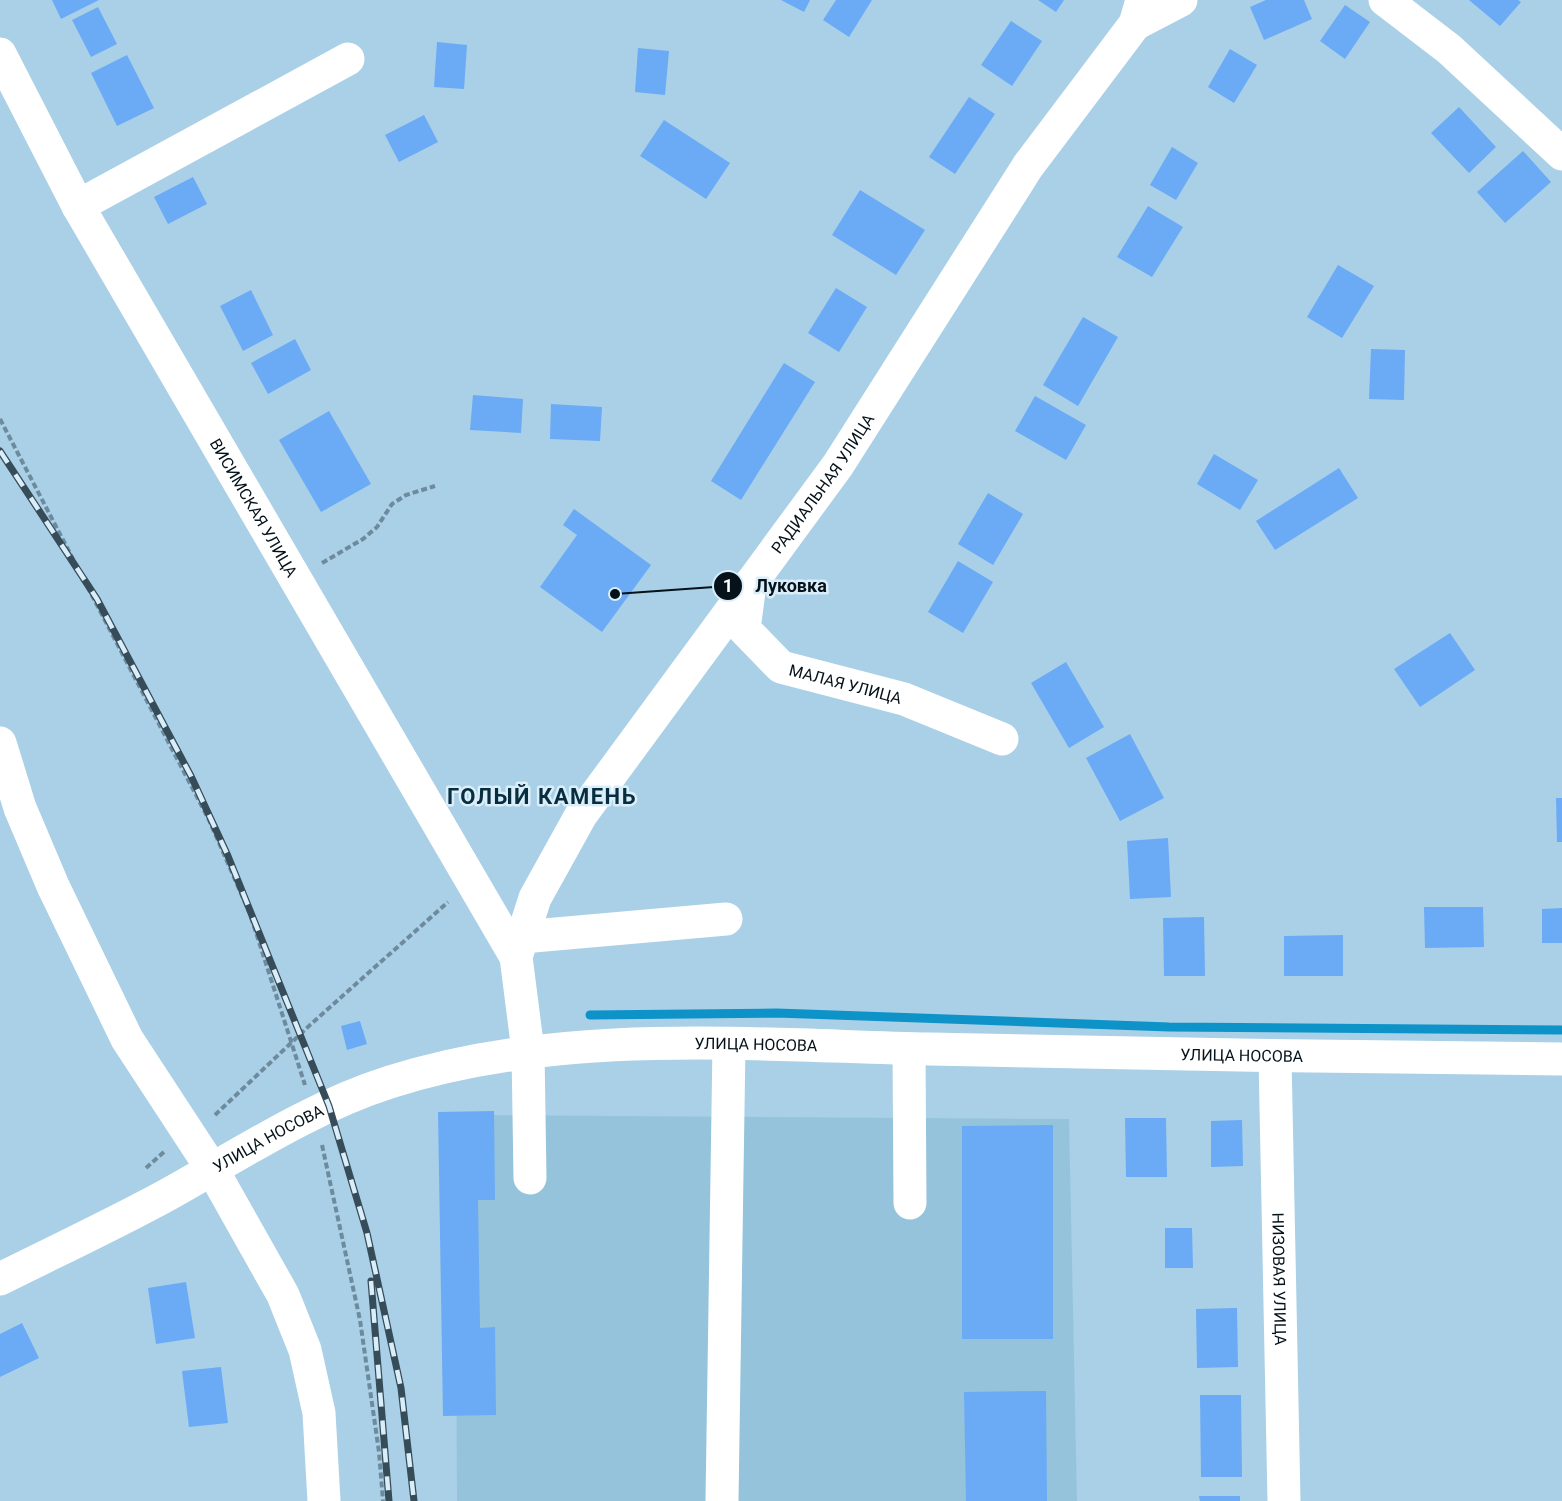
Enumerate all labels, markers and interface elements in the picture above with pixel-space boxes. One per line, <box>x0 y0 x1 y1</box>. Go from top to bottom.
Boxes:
street label: РАДИАЛЬНАЯ УЛИЦА <box>767 410 878 557</box>
street label: ВИСИМСКАЯ УЛИЦА <box>206 435 302 581</box>
callout: Луковка <box>713 568 839 604</box>
text: 1 <box>723 575 733 596</box>
text: Луковка <box>755 575 827 596</box>
street label: МАЛАЯ УЛИЦА <box>787 660 904 708</box>
district label: ГОЛЫЙ КАМЕНЬ <box>447 784 637 809</box>
street label: УЛИЦА НОСОВА <box>694 1033 818 1055</box>
street label: УЛИЦА НОСОВА <box>1180 1045 1304 1065</box>
street label: УЛИЦА НОСОВА <box>210 1100 327 1176</box>
street label: НИЗОВАЯ УЛИЦА <box>1269 1212 1290 1346</box>

